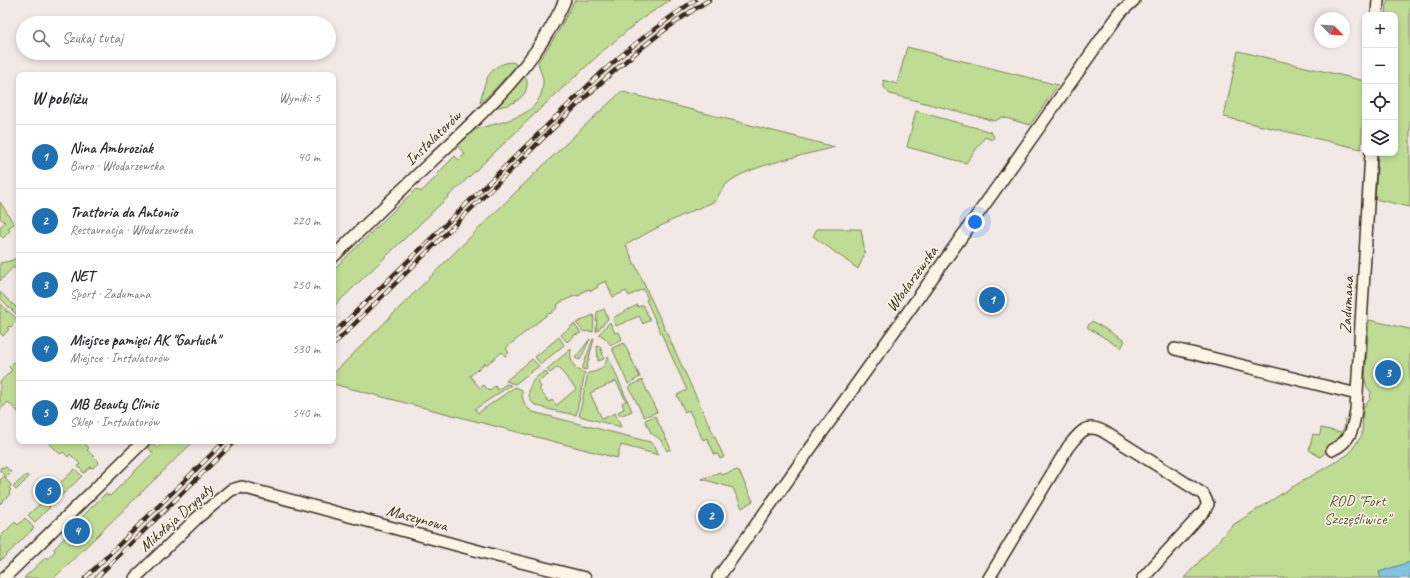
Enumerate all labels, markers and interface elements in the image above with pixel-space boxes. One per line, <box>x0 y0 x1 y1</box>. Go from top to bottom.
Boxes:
north arrow <box>1314 12 1350 48</box>
map controls <box>1362 12 1398 156</box>
button: + <box>1362 12 1398 48</box>
search box <box>16 16 336 60</box>
icon: search <box>30 27 52 49</box>
text: Szukaj tutaj <box>62 29 123 48</box>
button: − <box>1362 48 1398 84</box>
button: locate <box>1362 84 1398 120</box>
text: W pobliżu <box>32 88 87 109</box>
text: Wyniki: 5 <box>279 90 320 106</box>
street label: Instalatorów <box>401 105 467 170</box>
button: layers <box>1362 120 1398 156</box>
text: Nina Ambroziak <box>70 139 153 158</box>
text: 1 <box>42 149 48 165</box>
text: 40 m <box>298 149 320 165</box>
text: Biuro · Włodarzewska <box>70 158 164 174</box>
text: Trattoria da Antonio <box>70 203 178 222</box>
your location <box>965 212 985 232</box>
text: 2 <box>42 213 48 229</box>
text: 220 m <box>292 213 320 229</box>
text: Restauracja · Włodarzewska <box>70 222 193 238</box>
street label: Włodarzewska <box>882 242 943 316</box>
text: NET <box>70 267 94 286</box>
street label: Zadumana <box>1336 275 1359 334</box>
text: 3 <box>42 277 48 293</box>
text: 250 m <box>292 277 320 293</box>
pin: 1 <box>979 285 1005 315</box>
text: Sport · Zadumana <box>70 286 150 302</box>
text: Miejsce pamięci AK "Garłuch" <box>70 331 220 350</box>
text: 4 <box>42 341 48 357</box>
text: 530 m <box>292 341 320 357</box>
text: Miejsce · Instalatorów <box>70 350 169 366</box>
pin: 3 <box>1375 358 1401 388</box>
text: MB Beauty Clinic <box>70 395 159 414</box>
text: 5 <box>42 405 48 421</box>
text: 540 m <box>292 405 320 421</box>
text: Sklep · Instalatorów <box>70 414 159 430</box>
pin: 5 <box>35 476 61 506</box>
street label: Mikołaja Drygały <box>135 479 218 556</box>
park label: ROD "Fort Szczęśliwice" <box>1324 491 1393 529</box>
street label: Maszynowa <box>384 500 451 536</box>
pin: 2 <box>698 501 724 531</box>
pin: 4 <box>64 516 90 546</box>

